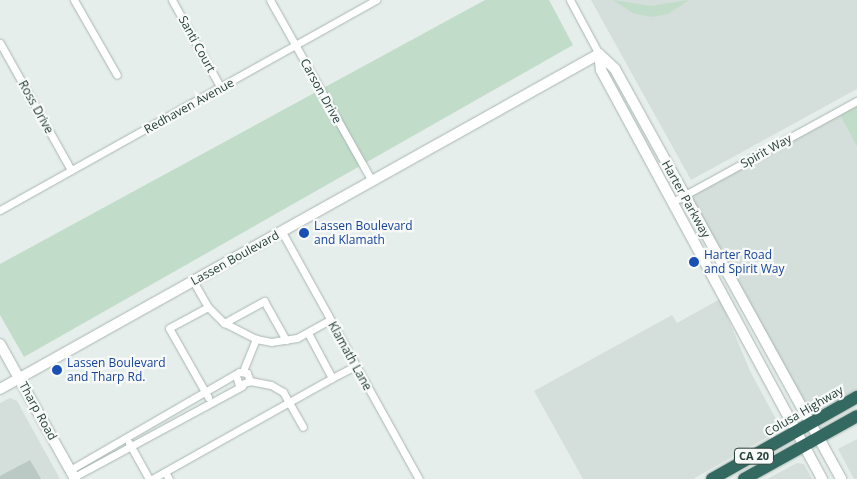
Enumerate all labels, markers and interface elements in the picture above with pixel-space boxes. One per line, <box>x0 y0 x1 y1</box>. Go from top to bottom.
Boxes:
street label: Santi Court <box>176 13 218 75</box>
street label: Carson Drive <box>297 56 345 126</box>
street label: Redhaven Avenue <box>142 75 236 137</box>
street label: Ross Drive <box>16 78 56 136</box>
street label: Spirit Way <box>738 131 794 171</box>
street label: Harter Parkway <box>659 158 713 240</box>
place label: Lassen Boulevard and Klamath <box>314 219 413 247</box>
marker: Lassen Boulevard and Klamath <box>298 227 310 239</box>
street label: Lassen Boulevard <box>188 228 282 288</box>
place label: Harter Road and Spirit Way <box>704 248 785 276</box>
marker: Harter Road and Spirit Way <box>688 256 700 268</box>
street label: Klamath Lane <box>325 319 375 393</box>
place label: Lassen Boulevard and Tharp Rd. <box>67 356 166 384</box>
marker: Lassen Boulevard and Tharp Rd. <box>51 364 63 376</box>
street label: Tharp Road <box>16 379 60 443</box>
street label: Colusa Highway <box>762 383 846 439</box>
road number: CA 20 <box>733 448 775 464</box>

